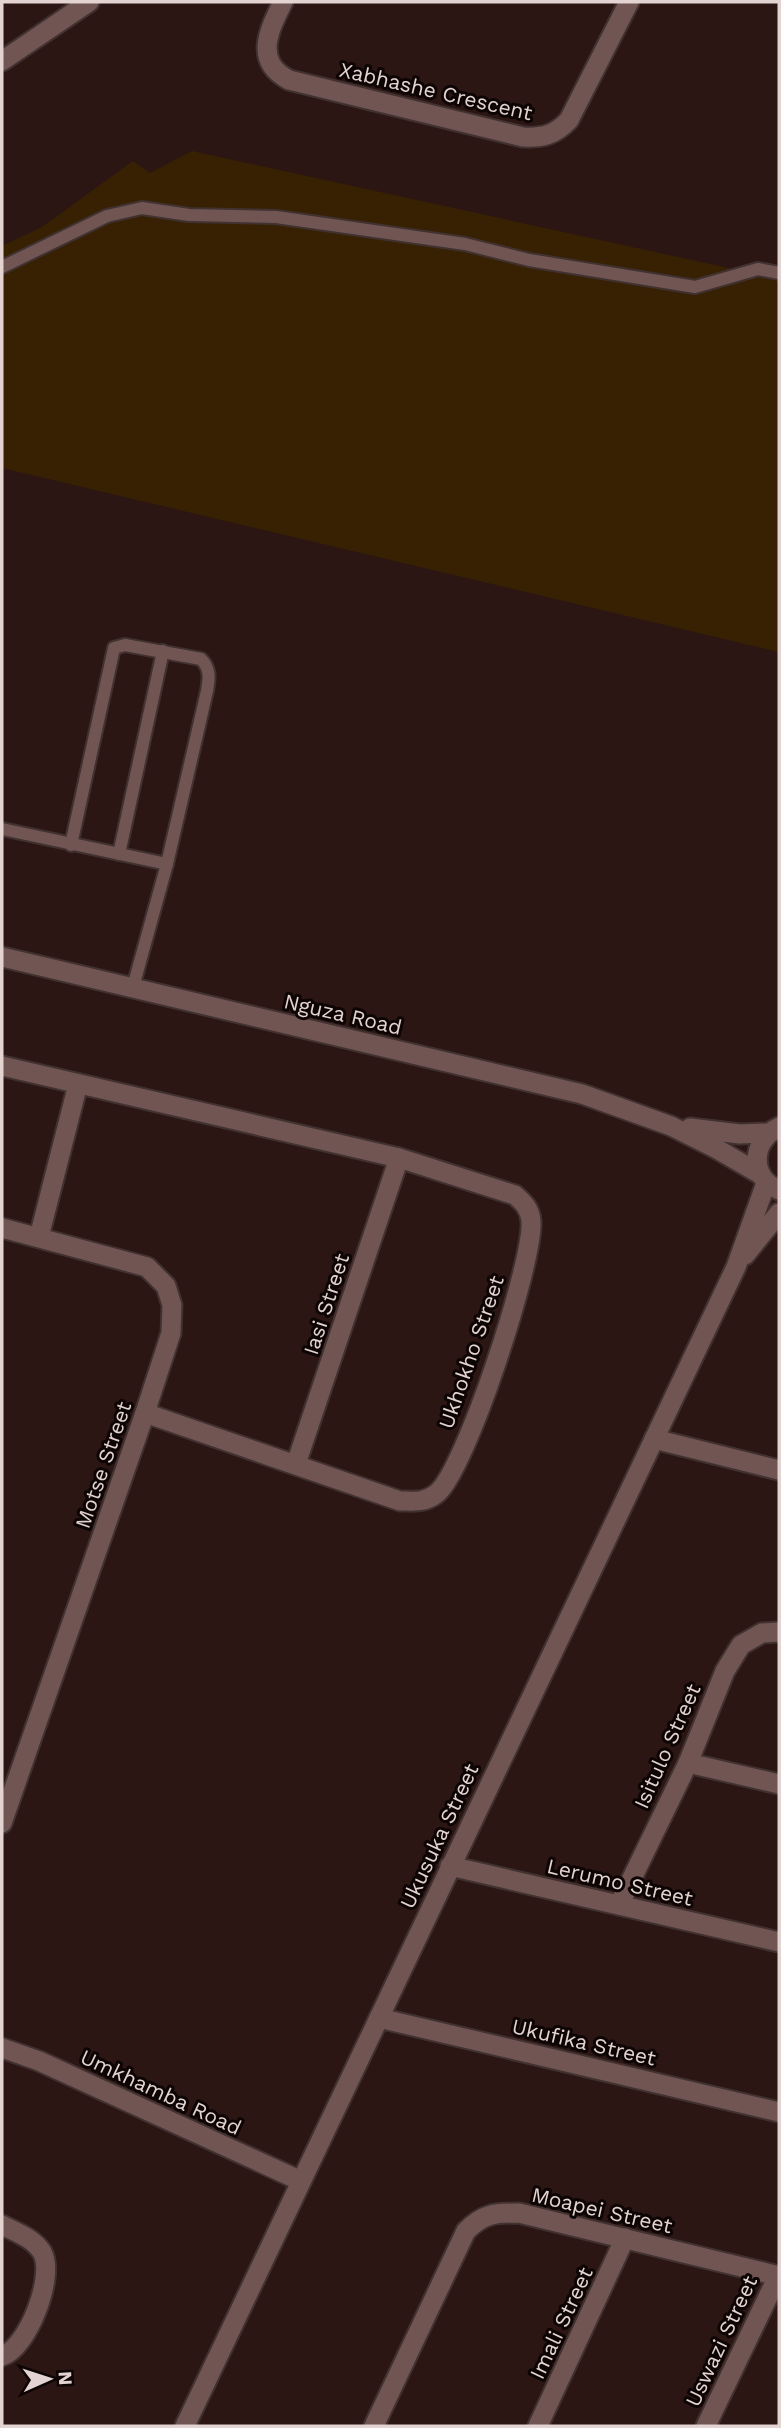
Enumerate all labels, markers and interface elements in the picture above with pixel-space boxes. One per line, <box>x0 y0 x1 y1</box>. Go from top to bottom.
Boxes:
street label: Xabhashe Crescent <box>337 57 535 125</box>
street label: Nguza Road <box>282 988 404 1040</box>
street label: Iasi Street <box>298 1250 354 1358</box>
street label: Ukhokho Street <box>433 1272 509 1432</box>
street label: Motse Street <box>70 1398 136 1532</box>
street label: Isitulo Street <box>628 1680 706 1812</box>
street label: Ukusuka Street <box>394 1759 484 1912</box>
street label: Lerumo Street <box>545 1853 696 1911</box>
street label: Ukufika Street <box>510 2013 659 2071</box>
street label: Umkhamba Road <box>77 2044 245 2140</box>
street label: Moapei Street <box>529 2182 675 2238</box>
street label: Imali Street <box>524 2263 598 2383</box>
street label: Uswazi Street <box>680 2271 762 2410</box>
north arrow <box>14 2344 84 2414</box>
text: N <box>54 2370 77 2386</box>

